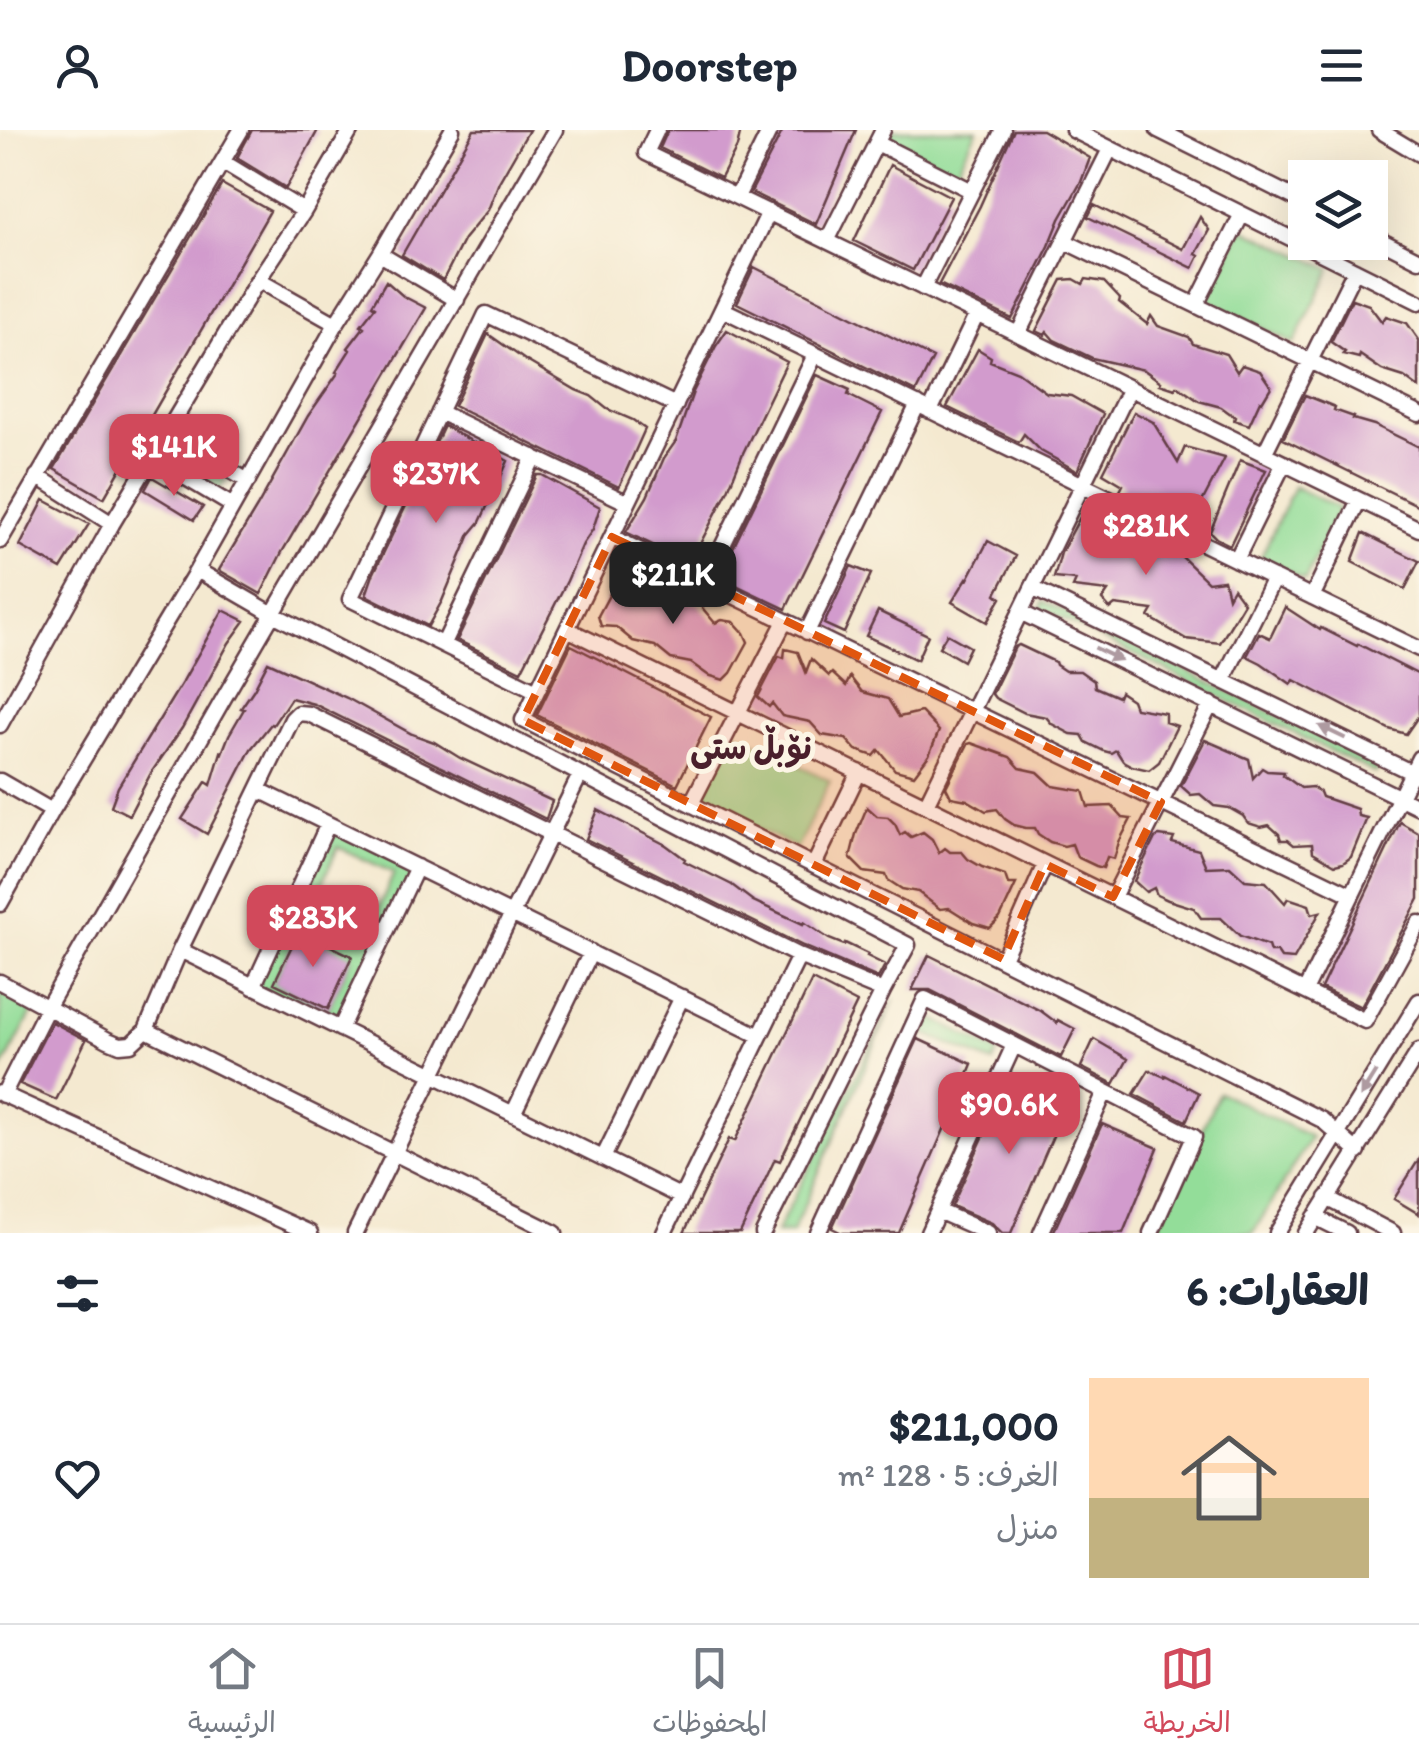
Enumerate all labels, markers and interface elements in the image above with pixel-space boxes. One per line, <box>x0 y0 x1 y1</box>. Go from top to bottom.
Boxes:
icon: person <box>50 38 105 93</box>
text: Doorstep <box>622 38 798 92</box>
icon: menu <box>1314 38 1369 93</box>
map controls <box>1288 160 1388 260</box>
button: layers <box>1288 160 1388 260</box>
pin: $141K <box>104 414 244 499</box>
text: $141K <box>131 427 217 465</box>
pin: $237K <box>366 441 506 526</box>
text: $237K <box>393 454 479 492</box>
pin: $281K <box>1076 493 1216 578</box>
text: $281K <box>1103 506 1189 544</box>
pin: $211K <box>603 542 743 627</box>
text: $211K <box>631 555 715 593</box>
one-way arrow <box>1094 645 1123 662</box>
one-way arrow <box>1317 724 1346 741</box>
district label: نۆبڵ ستی <box>690 725 812 769</box>
pin: $283K <box>243 885 383 970</box>
text: $283K <box>269 898 357 936</box>
one-way arrow <box>1360 1070 1377 1098</box>
pin: $90.6K <box>928 1072 1090 1157</box>
text: $90.6K <box>960 1085 1058 1123</box>
text: العقارات: 6 <box>1186 1265 1369 1316</box>
icon: filters <box>50 1266 105 1321</box>
text: $211,000 <box>889 1400 1059 1451</box>
icon: home <box>1169 1418 1289 1538</box>
icon: heart <box>50 1451 105 1506</box>
text: الغرف: 5 · 128 m² <box>838 1456 1059 1494</box>
text: منزل <box>996 1509 1059 1547</box>
tab: الرئيسية <box>188 1641 276 1747</box>
tab: المحفوظات <box>652 1641 767 1747</box>
tab: الخريطة <box>1144 1641 1231 1747</box>

